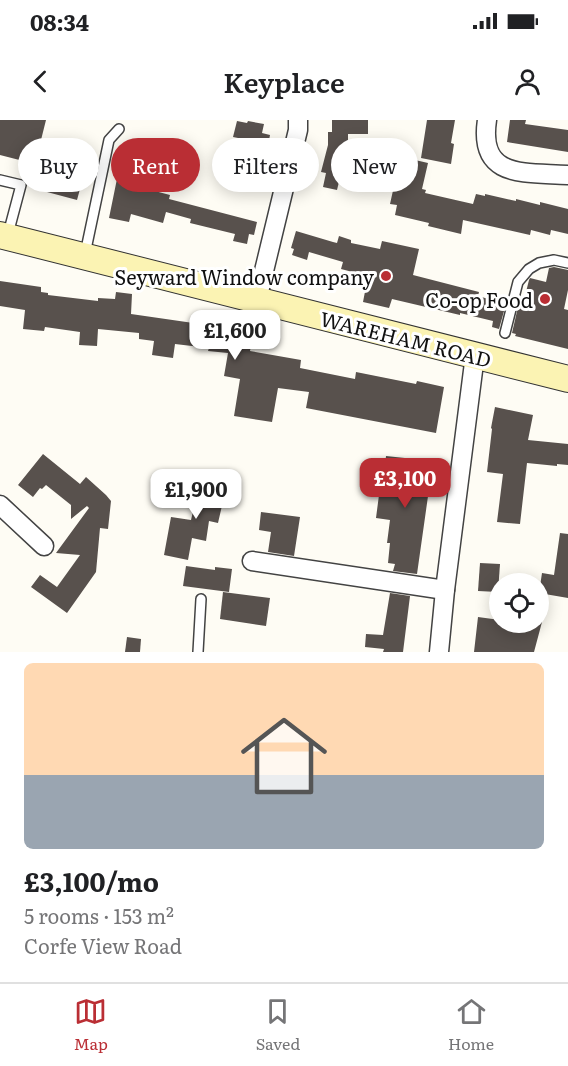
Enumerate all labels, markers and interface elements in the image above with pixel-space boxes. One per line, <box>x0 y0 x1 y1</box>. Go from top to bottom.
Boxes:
text: 08:34 <box>30 5 89 38</box>
text: Keyplace <box>223 61 345 101</box>
icon: back <box>24 65 57 98</box>
icon: person <box>511 65 544 98</box>
chip: Buy <box>18 138 99 192</box>
chip: Rent <box>111 138 200 192</box>
chip: Filters <box>212 138 319 192</box>
chip: New <box>331 138 418 192</box>
place label: Seyward Window company <box>114 261 374 291</box>
marker: Seyward Window company <box>379 269 393 283</box>
place label: Co-op Food <box>425 284 533 314</box>
marker: Co-op Food <box>538 292 552 306</box>
street label: WAREHAM ROAD <box>317 302 495 374</box>
pin: £1,600 <box>186 310 284 361</box>
text: £1,600 <box>203 314 267 344</box>
pin: £3,100 <box>356 458 454 509</box>
text: £3,100 <box>374 462 436 492</box>
pin: £1,900 <box>147 469 245 520</box>
text: £1,900 <box>164 473 228 503</box>
map controls <box>489 573 549 633</box>
button: locate <box>489 573 549 633</box>
icon: home <box>230 702 338 810</box>
text: £3,100/mo <box>24 861 159 900</box>
text: 5 rooms · 153 m² <box>24 900 174 930</box>
text: Corfe View Road <box>24 930 182 960</box>
tab: Map <box>74 995 108 1055</box>
tab: Saved <box>256 995 300 1055</box>
tab: Home <box>448 995 494 1055</box>

